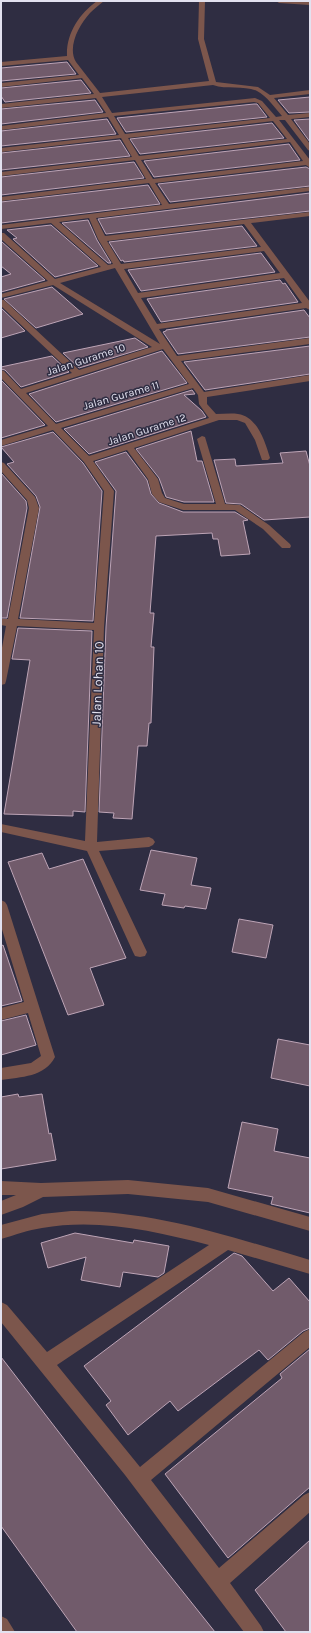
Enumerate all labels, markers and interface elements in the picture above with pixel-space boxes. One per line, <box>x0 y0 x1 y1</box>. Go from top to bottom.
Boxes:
street label: Jalan Gurame 10 <box>45 341 127 378</box>
street label: Jalan Gurame 11 <box>82 378 161 413</box>
street label: Jalan Gurame 12 <box>107 411 188 448</box>
street label: Jalan Lohan 10 <box>89 641 106 727</box>

